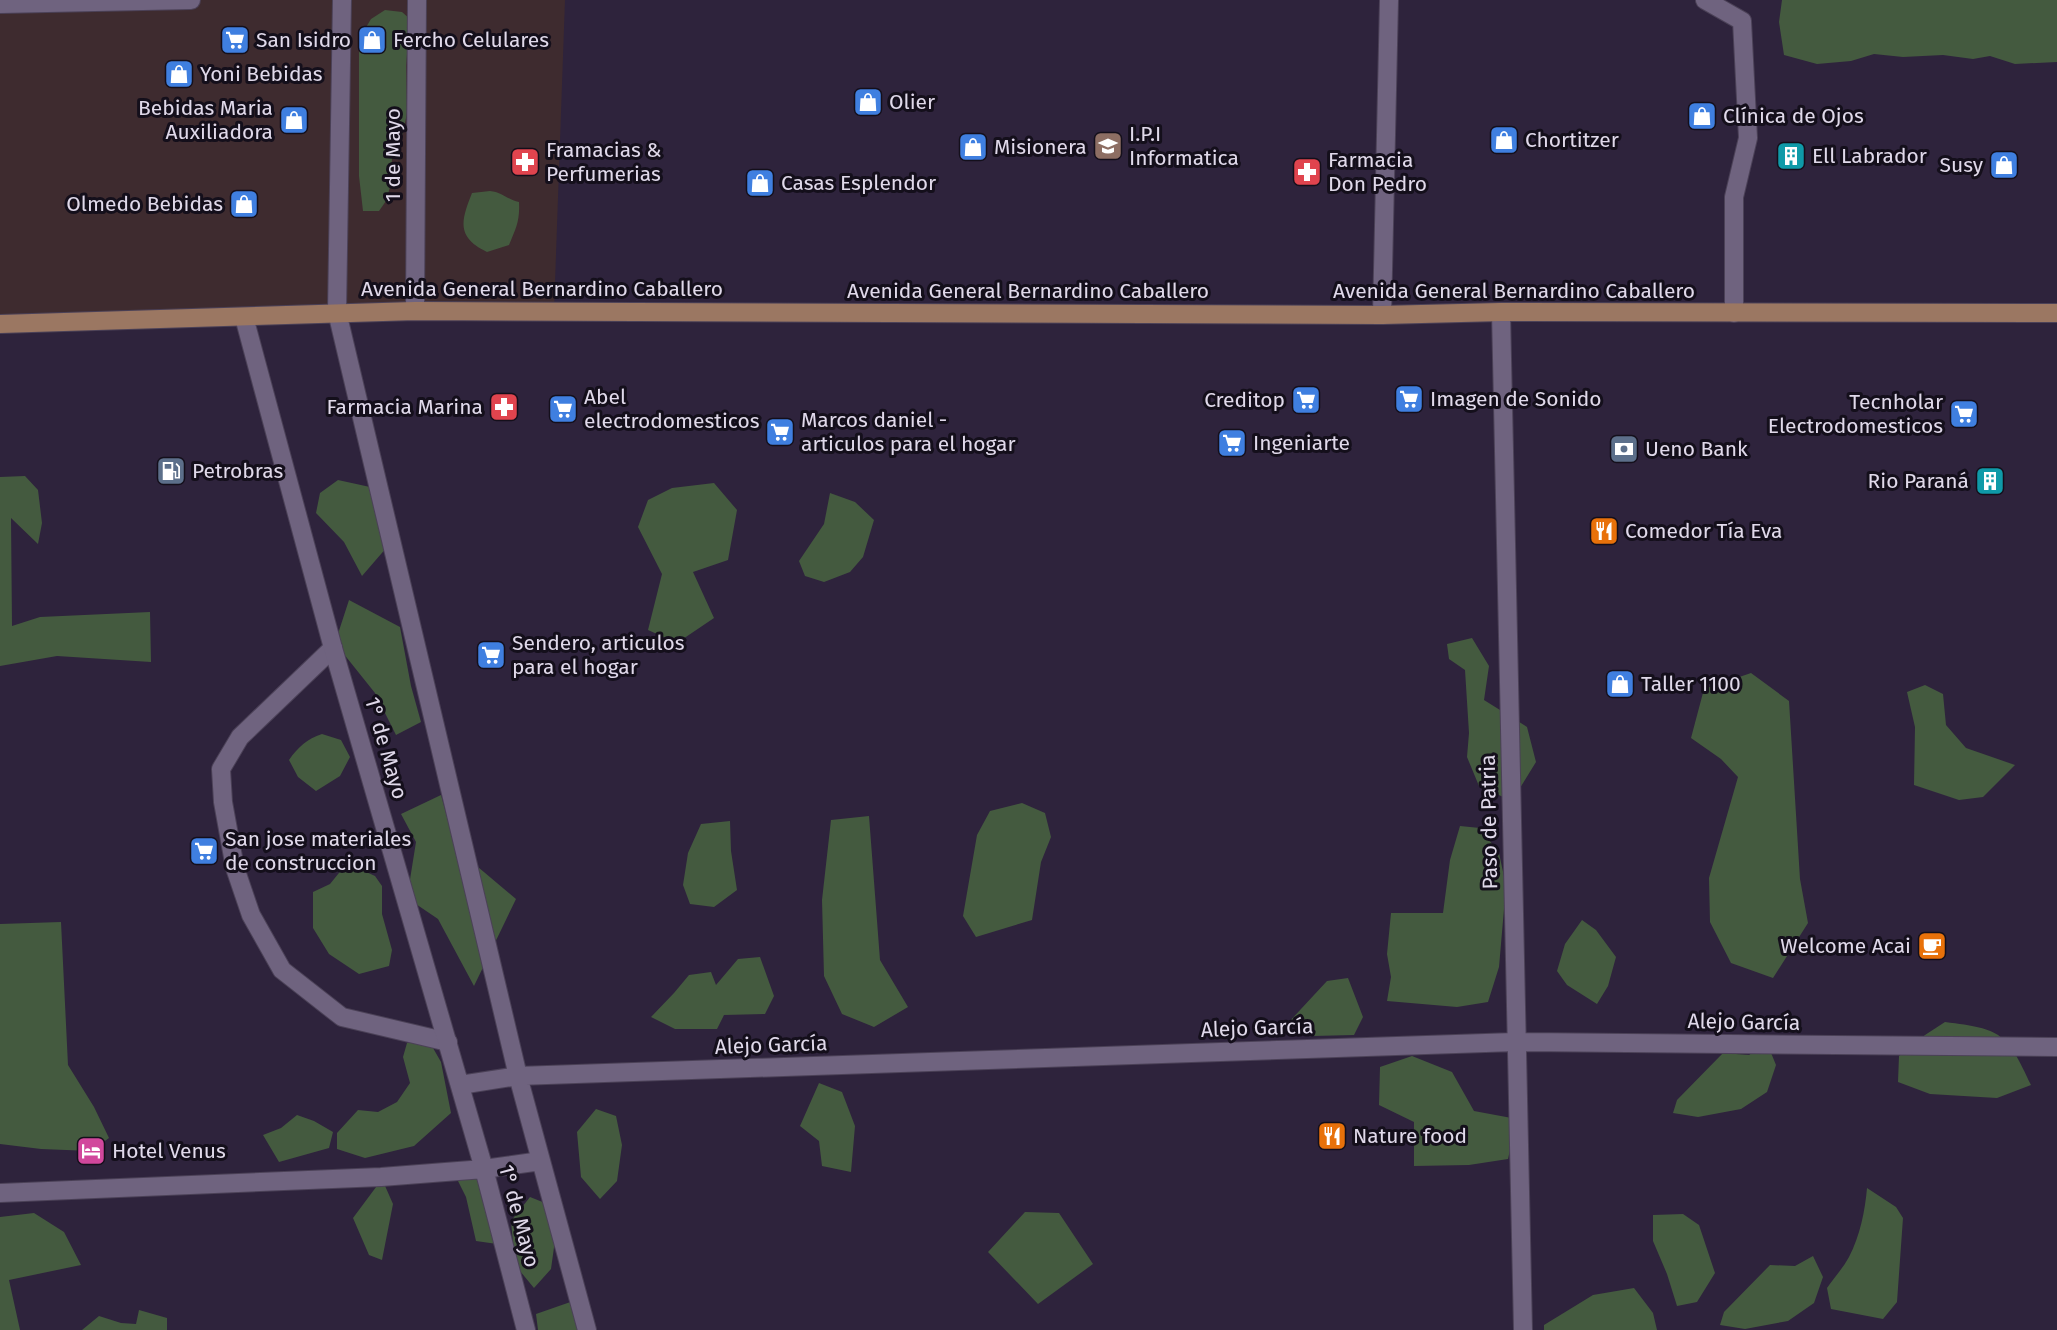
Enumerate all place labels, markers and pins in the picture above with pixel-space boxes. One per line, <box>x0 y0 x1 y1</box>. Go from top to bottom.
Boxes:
supermarket icon: San Isidro <box>219 24 251 56</box>
shop icon: Fercho Celulares <box>356 24 388 56</box>
place label: San Isidro <box>256 27 351 53</box>
place label: Fercho Celulares <box>393 27 549 53</box>
shop icon: Yoni Bebidas <box>163 58 195 90</box>
place label: Yoni Bebidas <box>200 61 323 87</box>
shop icon: Olier <box>852 86 884 118</box>
place label: Olier <box>889 89 935 115</box>
place label: Bebidas Maria Auxiliadora <box>138 95 273 145</box>
shop icon: Clínica de Ojos <box>1686 100 1718 132</box>
place label: Clínica de Ojos <box>1723 103 1864 129</box>
shop icon: Bebidas Maria Auxiliadora <box>278 104 310 136</box>
place label: I.P.I Informatica <box>1129 121 1239 171</box>
shop icon: Chortitzer <box>1488 124 1520 156</box>
place label: Chortitzer <box>1525 127 1619 153</box>
school or university icon: I.P.I Informatica <box>1092 130 1124 162</box>
shop icon: Misionera <box>957 131 989 163</box>
place label: Misionera <box>994 134 1087 160</box>
place label: Framacias & Perfumerias <box>546 137 662 187</box>
building icon: Ell Labrador <box>1775 140 1807 172</box>
place label: Ell Labrador <box>1812 143 1927 169</box>
pharmacy icon: Framacias & Perfumerias <box>509 146 541 178</box>
place label: Farmacia Don Pedro <box>1328 147 1427 197</box>
shop icon: Susy <box>1988 149 2020 181</box>
place label: Susy <box>1940 152 1984 178</box>
pharmacy icon: Farmacia Don Pedro <box>1291 156 1323 188</box>
shop icon: Casas Esplendor <box>744 167 776 199</box>
place label: Casas Esplendor <box>781 170 936 196</box>
shop icon: Olmedo Bebidas <box>228 188 260 220</box>
place label: Olmedo Bebidas <box>66 191 223 217</box>
supermarket icon: Imagen de Sonido <box>1393 383 1425 415</box>
place label: Abel electrodomesticos <box>584 384 760 434</box>
supermarket icon: Creditop <box>1290 384 1322 416</box>
place label: Imagen de Sonido <box>1430 386 1602 412</box>
place label: Creditop <box>1204 387 1285 413</box>
place label: Tecnholar Electrodomesticos <box>1768 389 1943 439</box>
pharmacy icon: Farmacia Marina <box>488 391 520 423</box>
supermarket icon: Abel electrodomesticos <box>547 393 579 425</box>
place label: Farmacia Marina <box>327 394 483 420</box>
supermarket icon: Tecnholar Electrodomesticos <box>1948 398 1980 430</box>
place label: Marcos daniel - articulos para el hogar <box>801 407 1016 457</box>
supermarket icon: Marcos daniel - articulos para el hogar <box>764 416 796 448</box>
supermarket icon: Ingeniarte <box>1216 427 1248 459</box>
place label: Ingeniarte <box>1253 430 1350 456</box>
bank icon: Ueno Bank <box>1608 433 1640 465</box>
place label: Ueno Bank <box>1645 436 1748 462</box>
fuel station icon: Petrobras <box>155 455 187 487</box>
place label: Petrobras <box>192 458 283 484</box>
building icon: Rio Paraná <box>1974 465 2006 497</box>
place label: Rio Paraná <box>1868 468 1969 494</box>
restaurant icon: Comedor Tía Eva <box>1588 515 1620 547</box>
place label: Comedor Tía Eva <box>1625 518 1783 544</box>
place label: Sendero, articulos para el hogar <box>512 630 685 680</box>
supermarket icon: Sendero, articulos para el hogar <box>475 639 507 671</box>
shop icon: Taller 1100 <box>1604 668 1636 700</box>
place label: Taller 1100 <box>1641 671 1741 697</box>
place label: San jose materiales de construccion <box>225 826 412 876</box>
supermarket icon: San jose materiales de construccion <box>188 835 220 867</box>
cafe icon: Welcome Acai <box>1916 930 1948 962</box>
place label: Welcome Acai <box>1780 933 1911 959</box>
restaurant icon: Nature food <box>1316 1120 1348 1152</box>
place label: Nature food <box>1353 1123 1467 1149</box>
hotel icon: Hotel Venus <box>75 1135 107 1167</box>
place label: Hotel Venus <box>112 1138 226 1164</box>

